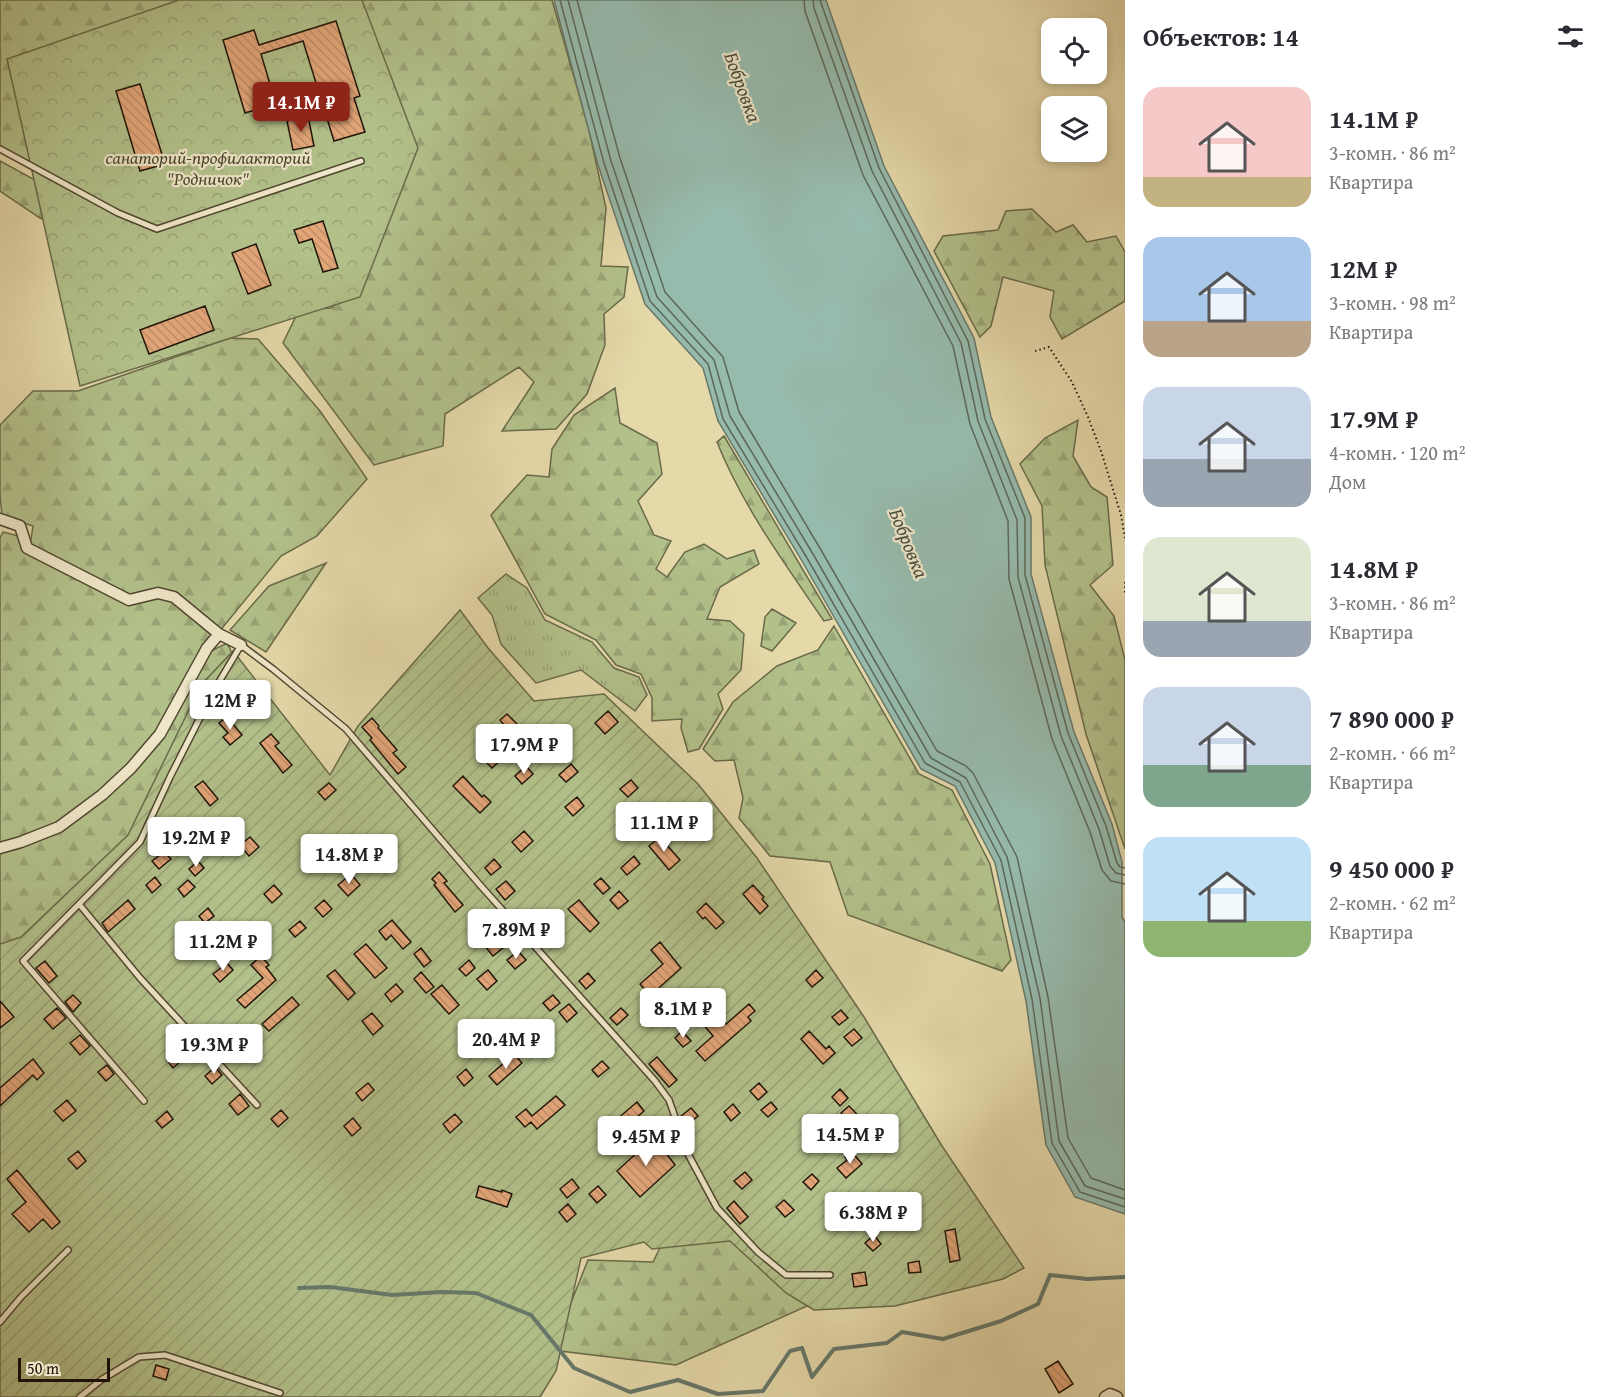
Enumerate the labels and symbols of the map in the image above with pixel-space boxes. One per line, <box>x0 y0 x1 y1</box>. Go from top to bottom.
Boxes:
water label: Бобровка <box>717 47 770 127</box>
pin: 14.1M ₽ <box>246 82 356 133</box>
park label: санаторий-профилакторий "Родничок" <box>105 144 311 192</box>
water label: Бобровка <box>882 503 937 583</box>
pin: 12M ₽ <box>188 680 272 731</box>
pin: 17.9M ₽ <box>469 724 579 775</box>
pin: 11.1M ₽ <box>609 802 719 853</box>
pin: 19.2M ₽ <box>141 817 251 868</box>
pin: 14.8M ₽ <box>294 834 404 885</box>
pin: 7.89M ₽ <box>461 909 571 960</box>
pin: 11.2M ₽ <box>168 921 278 972</box>
pin: 8.1M ₽ <box>634 988 732 1039</box>
pin: 20.4M ₽ <box>451 1019 561 1070</box>
pin: 19.3M ₽ <box>159 1024 269 1075</box>
pin: 14.5M ₽ <box>795 1114 905 1165</box>
pin: 9.45M ₽ <box>591 1116 701 1167</box>
pin: 6.38M ₽ <box>818 1192 928 1243</box>
scale bar <box>18 1355 110 1382</box>

